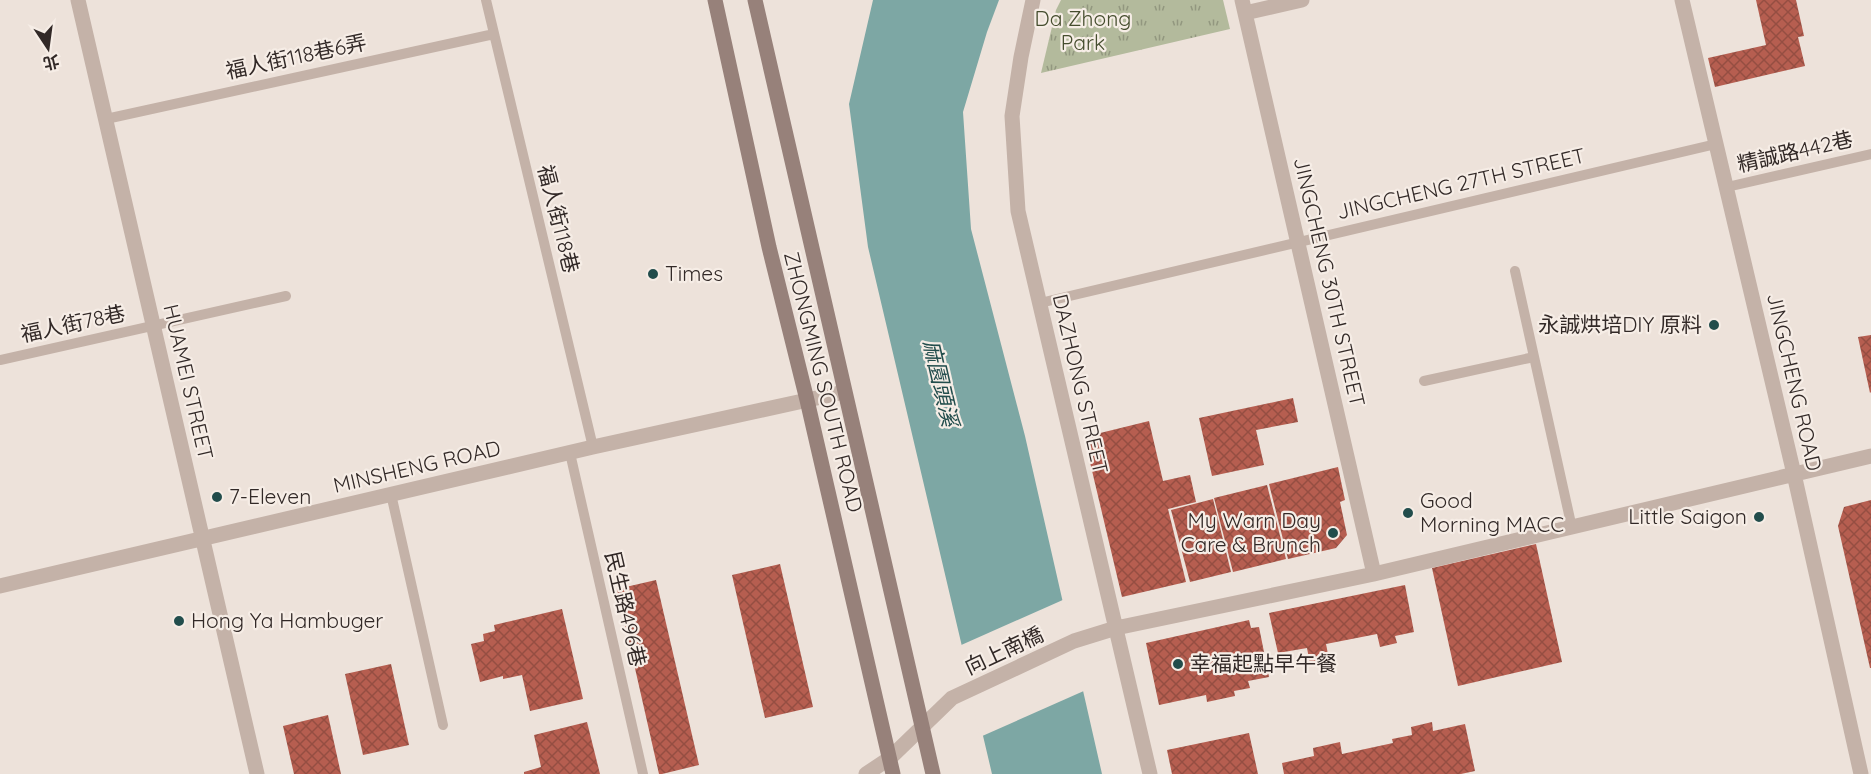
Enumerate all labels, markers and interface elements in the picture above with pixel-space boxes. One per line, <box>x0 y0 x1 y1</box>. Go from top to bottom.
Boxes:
park label: Da Zhong Park <box>1035 5 1131 55</box>
north arrow <box>18 18 78 78</box>
street label: 福人街118巷6弄 <box>223 28 369 84</box>
text: 北 <box>41 51 61 74</box>
street label: 精誠路442巷 <box>1734 125 1855 177</box>
street label: JINGCHENG 27TH STREET <box>1334 142 1588 224</box>
street label: JINGCHENG 30TH STREET <box>1289 155 1371 409</box>
street label: 福人街118巷 <box>533 162 585 276</box>
street label: ZHONGMING SOUTH ROAD <box>779 249 869 515</box>
place label: Times <box>665 260 723 286</box>
marker: Times <box>646 267 660 281</box>
street label: JINGCHENG ROAD <box>1762 290 1828 473</box>
street label: DAZHONG STREET <box>1048 291 1114 476</box>
street label: 福人街78巷 <box>18 299 127 347</box>
street label: HUAMEI STREET <box>158 301 220 462</box>
place label: 永誠烘培DIY 原料 <box>1538 311 1702 337</box>
marker: 永誠烘培DIY 原料 <box>1707 318 1721 332</box>
water label: 麻園頭溪 <box>917 337 965 432</box>
street label: MINSHENG ROAD <box>331 434 503 498</box>
place label: 7-Eleven <box>229 483 311 509</box>
place label: Good Morning MACC <box>1420 487 1564 537</box>
marker: 7-Eleven <box>210 490 224 504</box>
place label: Little Saigon <box>1628 503 1747 529</box>
marker: Good Morning MACC <box>1401 506 1415 520</box>
place label: My Warn Day Care & Brunch <box>1181 507 1321 557</box>
marker: Little Saigon <box>1752 510 1766 524</box>
marker: My Warn Day Care & Brunch <box>1326 526 1340 540</box>
street label: 民生路496巷 <box>600 549 652 669</box>
place label: Hong Ya Hambuger <box>191 607 383 633</box>
marker: Hong Ya Hambuger <box>172 614 186 628</box>
street label: 向上南橋 <box>960 621 1047 680</box>
place label: 幸福起點早午餐 <box>1190 650 1337 676</box>
marker: 幸福起點早午餐 <box>1171 657 1185 671</box>

